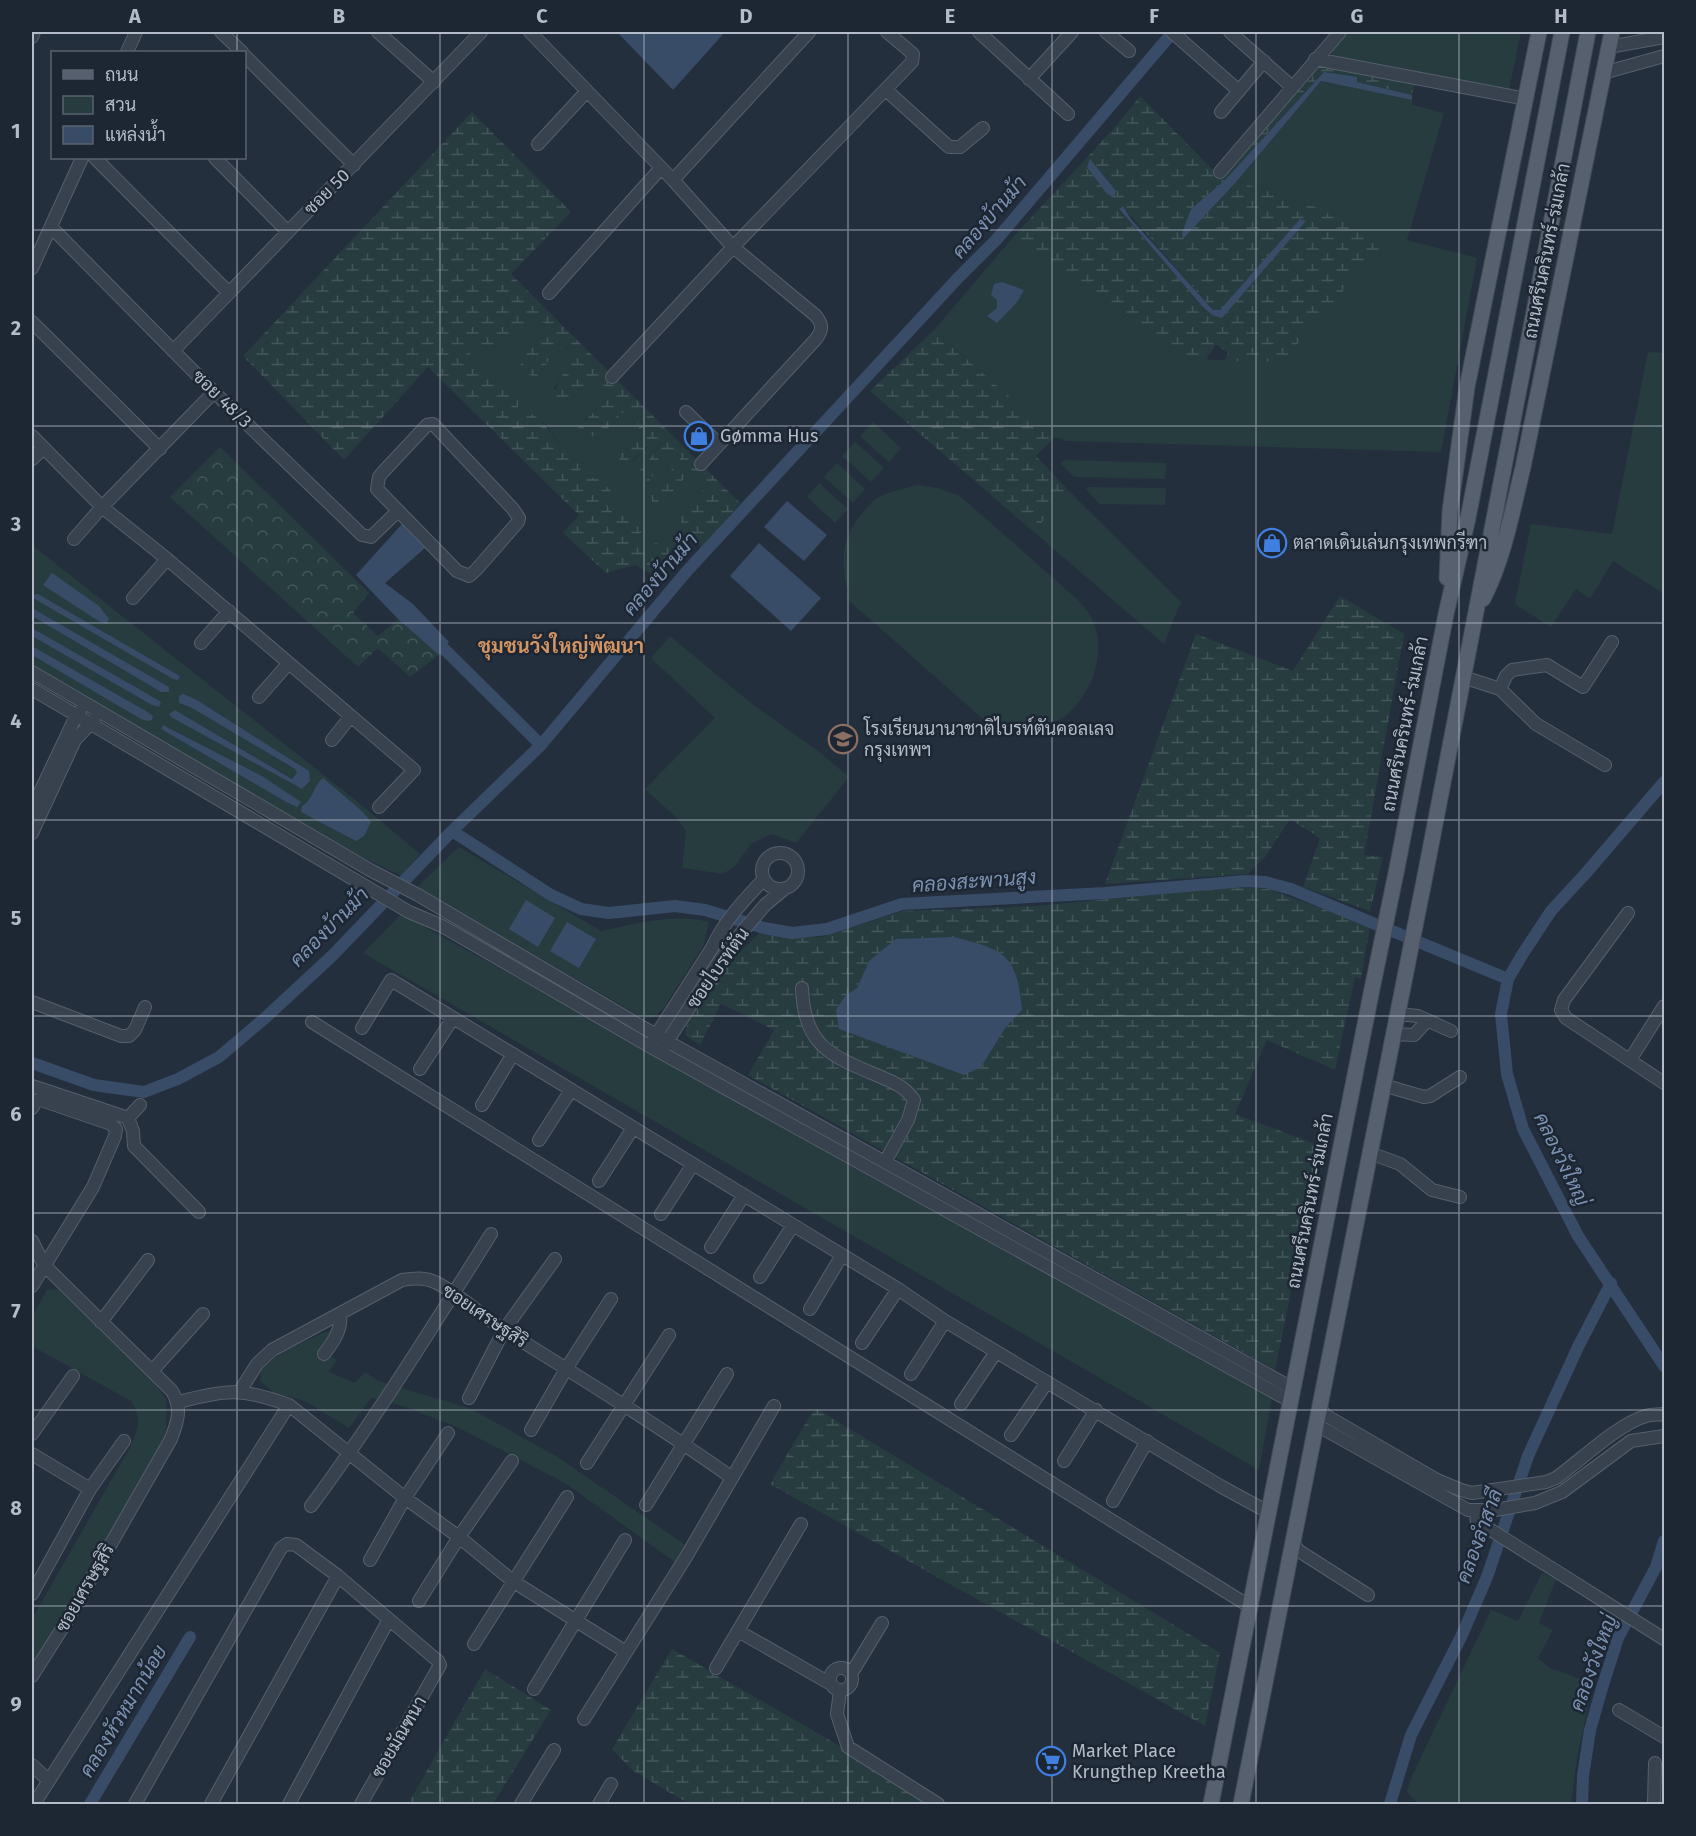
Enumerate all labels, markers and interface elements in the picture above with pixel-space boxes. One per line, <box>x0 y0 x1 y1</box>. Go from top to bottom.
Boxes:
text: A <box>128 4 142 28</box>
text: B <box>333 4 345 28</box>
text: C <box>536 4 548 28</box>
text: D <box>739 4 753 28</box>
text: E <box>945 4 955 28</box>
text: F <box>1149 4 1159 28</box>
text: G <box>1351 4 1363 28</box>
text: H <box>1554 4 1568 28</box>
legend <box>51 51 246 159</box>
text: ถนน <box>105 64 138 86</box>
text: สวน <box>105 94 136 116</box>
text: 1 <box>11 119 21 143</box>
text: แหล่งน้ำ <box>105 119 166 146</box>
street label: ถนนศรีนครินทร์-ร่มเกล้า <box>1517 161 1575 341</box>
street label: ซอย 50 <box>299 164 355 220</box>
water label: คลองบ้านม้า <box>946 170 1031 263</box>
text: 2 <box>11 316 21 340</box>
street label: ซอย 48/3 <box>188 365 256 433</box>
shop icon: Gømma Hus <box>683 420 715 452</box>
place label: Gømma Hus <box>720 425 818 447</box>
text: 3 <box>10 512 21 536</box>
water label: คลองบ้านม้า <box>617 527 702 620</box>
shop icon: ตลาดเดินเล่นกรุงเทพกรีฑา <box>1256 527 1288 559</box>
place label: ตลาดเดินเล่นกรุงเทพกรีฑา <box>1293 530 1487 555</box>
district label: ชุมชนวังใหญ่พัฒนา <box>478 632 644 661</box>
street label: ถนนศรีนครินทร์-ร่มเกล้า <box>1375 634 1433 814</box>
text: 4 <box>10 709 22 733</box>
place label: โรงเรียนนานาชาติไบรท์ตันคอลเลจ กรุงเทพฯ <box>863 716 1114 762</box>
school or university icon: โรงเรียนนานาชาติไบรท์ตันคอลเลจ กรุงเทพฯ <box>827 723 859 755</box>
water label: คลองสะพานสูง <box>911 865 1037 900</box>
water label: คลองบ้านม้า <box>284 882 373 971</box>
text: 5 <box>11 906 22 930</box>
street label: ซอยไบรท์ตัน <box>681 922 754 1013</box>
text: 6 <box>10 1102 22 1126</box>
water label: คลองวังใหญ่ <box>1529 1108 1596 1211</box>
street label: ถนนศรีนครินทร์-ร่มเกล้า <box>1280 1111 1338 1291</box>
street label: ซอยเศรษฐสิริ <box>438 1279 532 1354</box>
text: 7 <box>11 1299 21 1323</box>
water label: คลองลำสาลี <box>1450 1484 1507 1586</box>
text: 8 <box>10 1496 22 1520</box>
street label: ซอยเศรษฐสิริ <box>51 1540 120 1636</box>
water label: คลองวังใหญ่ <box>1564 1610 1622 1715</box>
water label: คลองหัวหมากน้อย <box>73 1640 172 1781</box>
text: 9 <box>10 1692 22 1716</box>
street label: ซอยมัณฑนา <box>367 1692 431 1782</box>
place label: Market Place Krungthep Kreetha <box>1072 1740 1226 1783</box>
supermarket icon: Market Place Krungthep Kreetha <box>1035 1745 1067 1777</box>

